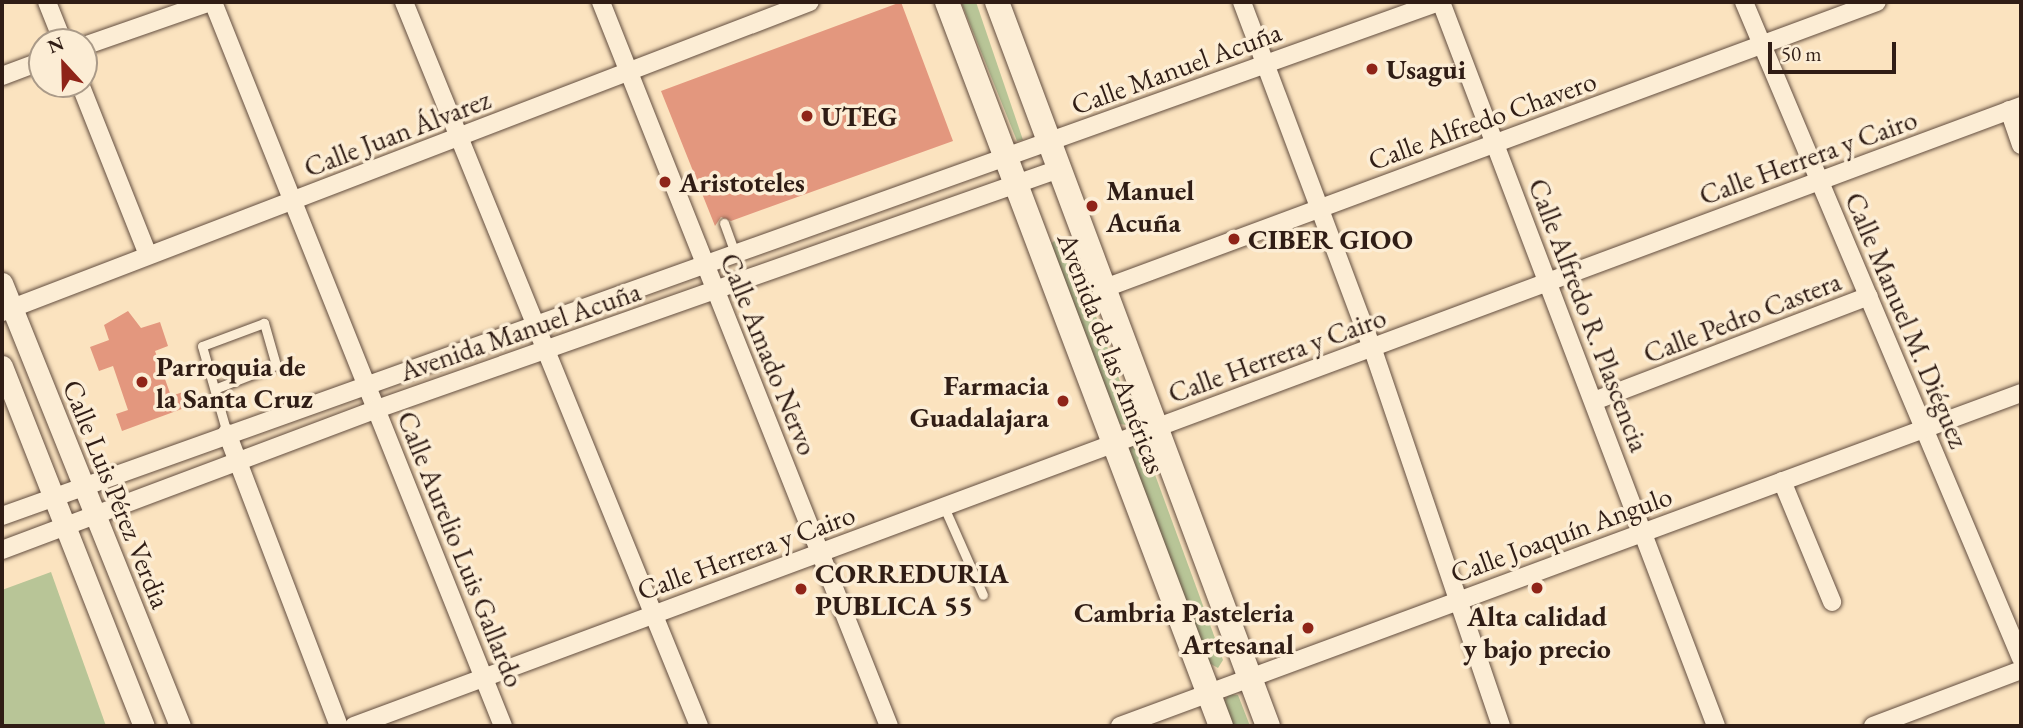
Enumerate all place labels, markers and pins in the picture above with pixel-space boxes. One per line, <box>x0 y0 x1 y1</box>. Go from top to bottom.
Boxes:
place label: Usagui <box>1386 52 1466 86</box>
marker: Usagui <box>1364 61 1380 77</box>
place label: UTEG <box>821 99 898 133</box>
marker: UTEG <box>799 108 815 124</box>
place label: Aristoteles <box>679 165 805 199</box>
place label: Manuel Acuña <box>1106 173 1194 239</box>
marker: Aristoteles <box>657 174 673 190</box>
marker: Manuel Acuña <box>1084 198 1100 214</box>
place label: CIBER GIOO <box>1248 222 1413 256</box>
marker: CIBER GIOO <box>1226 231 1242 247</box>
place label: Parroquia de la Santa Cruz <box>156 349 313 415</box>
place label: Farmacia Guadalajara <box>910 368 1049 434</box>
marker: Parroquia de la Santa Cruz <box>134 374 150 390</box>
marker: Farmacia Guadalajara <box>1055 393 1071 409</box>
place label: CORREDURIA PUBLICA 55 <box>815 556 1009 622</box>
marker: Alta calidad y bajo precio <box>1529 580 1545 596</box>
marker: CORREDURIA PUBLICA 55 <box>793 581 809 597</box>
place label: Cambria Pasteleria Artesanal <box>1074 595 1294 661</box>
place label: Alta calidad y bajo precio <box>1463 599 1611 665</box>
marker: Cambria Pasteleria Artesanal <box>1300 620 1316 636</box>

